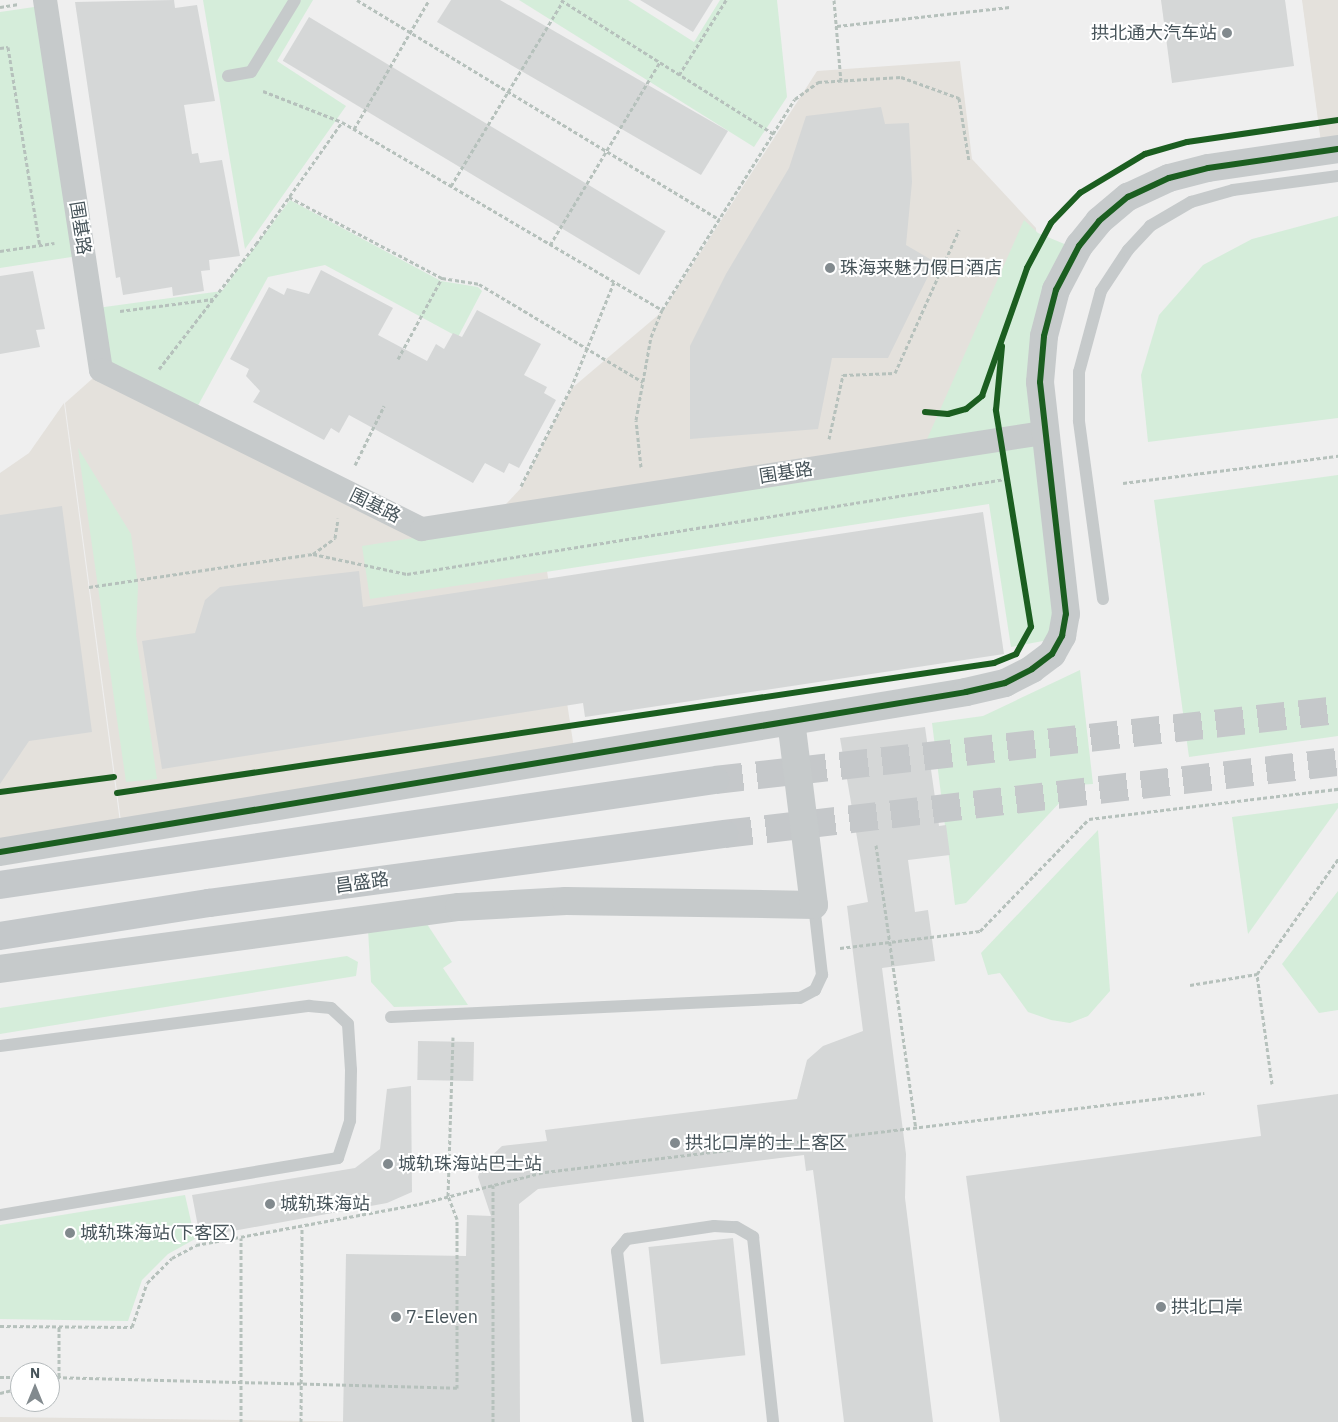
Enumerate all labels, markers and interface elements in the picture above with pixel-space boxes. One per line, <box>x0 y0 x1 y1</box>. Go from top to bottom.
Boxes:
place label: 拱北通大汽车站 <box>1091 22 1217 44</box>
marker: 拱北通大汽车站 <box>1221 27 1233 39</box>
street label: 围基路 <box>65 200 95 256</box>
place label: 珠海来魅力假日酒店 <box>840 257 1002 279</box>
marker: 珠海来魅力假日酒店 <box>824 262 836 274</box>
street label: 围基路 <box>758 458 814 488</box>
street label: 围基路 <box>346 484 404 528</box>
street label: 昌盛路 <box>334 869 390 897</box>
place label: 拱北口岸的士上客区 <box>685 1132 847 1154</box>
marker: 拱北口岸的士上客区 <box>669 1137 681 1149</box>
place label: 城轨珠海站巴士站 <box>398 1153 542 1175</box>
marker: 城轨珠海站巴士站 <box>382 1158 394 1170</box>
place label: 城轨珠海站 <box>280 1193 370 1215</box>
marker: 城轨珠海站 <box>264 1198 276 1210</box>
place label: 城轨珠海站(下客区) <box>80 1222 236 1244</box>
marker: 城轨珠海站(下客区) <box>64 1227 76 1239</box>
place label: 拱北口岸 <box>1171 1296 1243 1318</box>
marker: 拱北口岸 <box>1155 1301 1167 1313</box>
place label: 7-Eleven <box>406 1306 478 1328</box>
marker: 7-Eleven <box>390 1311 402 1323</box>
north arrow <box>10 1362 60 1412</box>
text: N <box>30 1364 40 1382</box>

